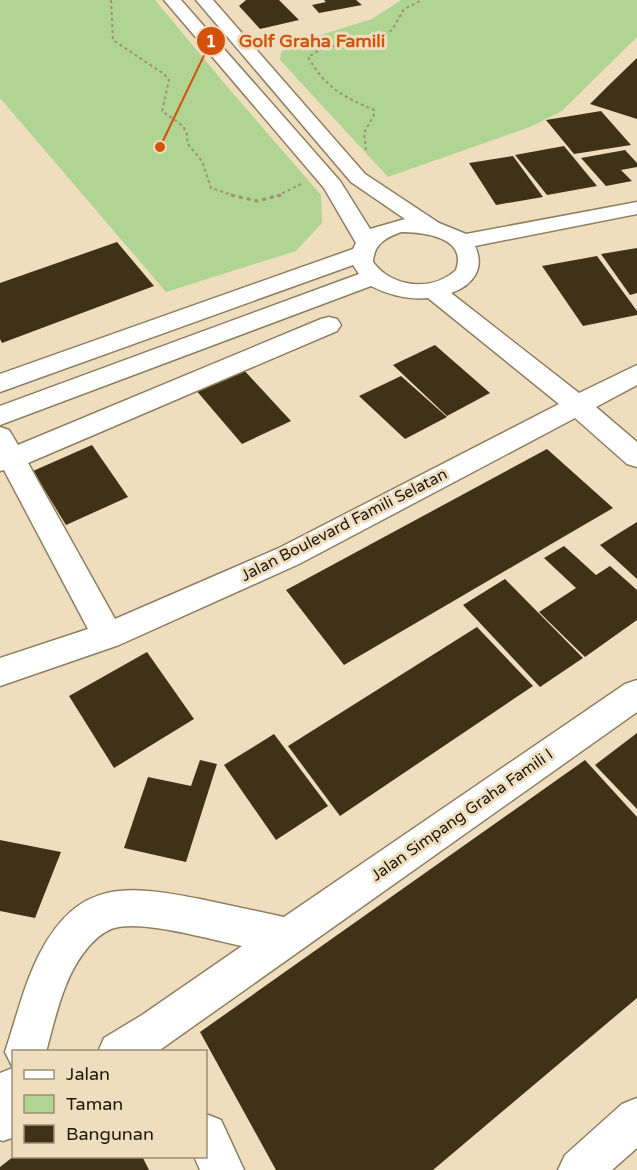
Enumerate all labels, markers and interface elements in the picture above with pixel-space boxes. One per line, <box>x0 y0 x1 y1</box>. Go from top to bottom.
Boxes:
callout: Golf Graha Famili <box>196 23 397 59</box>
text: 1 <box>205 30 217 52</box>
text: Golf Graha Famili <box>239 30 385 52</box>
street label: Jalan Boulevard Famili Selatan <box>237 464 451 586</box>
street label: Jalan Simpang Graha Famili I <box>367 744 557 886</box>
legend <box>12 1050 207 1158</box>
text: Jalan <box>66 1063 110 1085</box>
text: Taman <box>66 1093 123 1115</box>
text: Bangunan <box>66 1123 154 1145</box>

